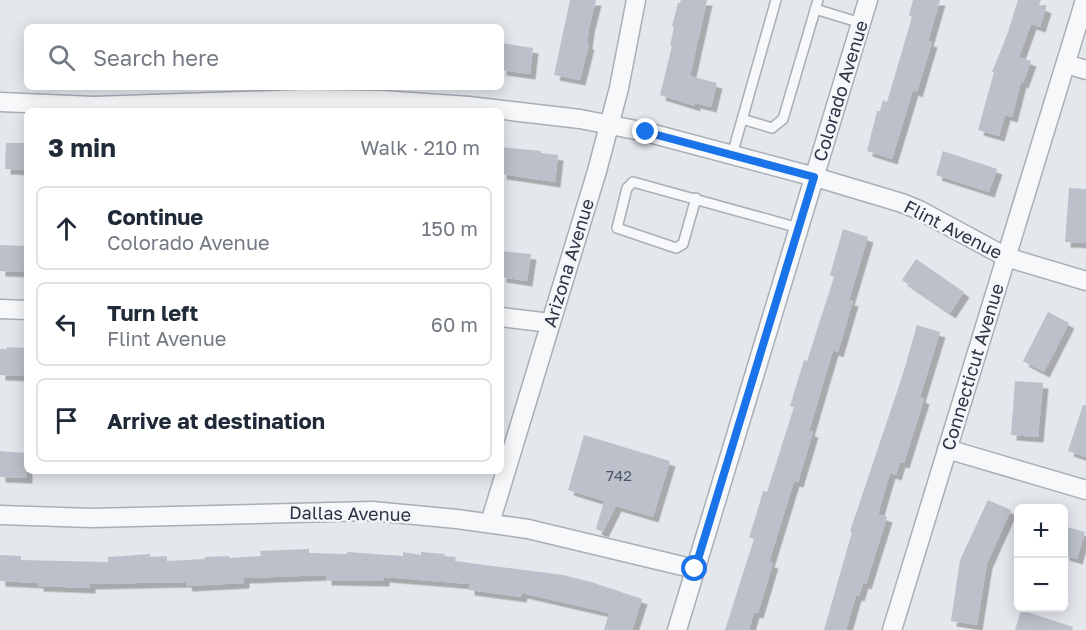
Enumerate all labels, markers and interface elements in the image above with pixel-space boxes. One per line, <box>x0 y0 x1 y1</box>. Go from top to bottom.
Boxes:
street label: Colorado Avenue <box>808 18 872 164</box>
search box <box>24 24 504 90</box>
icon: search <box>45 41 78 74</box>
text: Search here <box>93 44 219 71</box>
route end <box>632 118 658 144</box>
text: 3 min <box>48 132 116 163</box>
text: Walk · 210 m <box>360 135 480 159</box>
street label: Flint Avenue <box>901 195 1006 263</box>
street label: Arizona Avenue <box>538 196 598 330</box>
text: Continue <box>107 203 203 230</box>
icon: ahead <box>50 212 83 245</box>
text: 150 m <box>422 216 478 240</box>
text: Colorado Avenue <box>107 230 270 254</box>
street label: Connecticut Avenue <box>936 281 1008 453</box>
text: Turn left <box>107 299 198 326</box>
icon: left <box>50 308 83 341</box>
text: 60 m <box>431 312 478 336</box>
text: Flint Avenue <box>107 326 226 350</box>
icon: arrive <box>50 404 83 437</box>
text: Arrive at destination <box>107 407 325 434</box>
house number: 742 <box>606 466 632 484</box>
street label: Dallas Avenue <box>289 501 411 525</box>
map controls <box>1014 504 1068 612</box>
button: + <box>1014 504 1068 558</box>
route start <box>681 555 707 581</box>
button: − <box>1014 558 1068 612</box>

